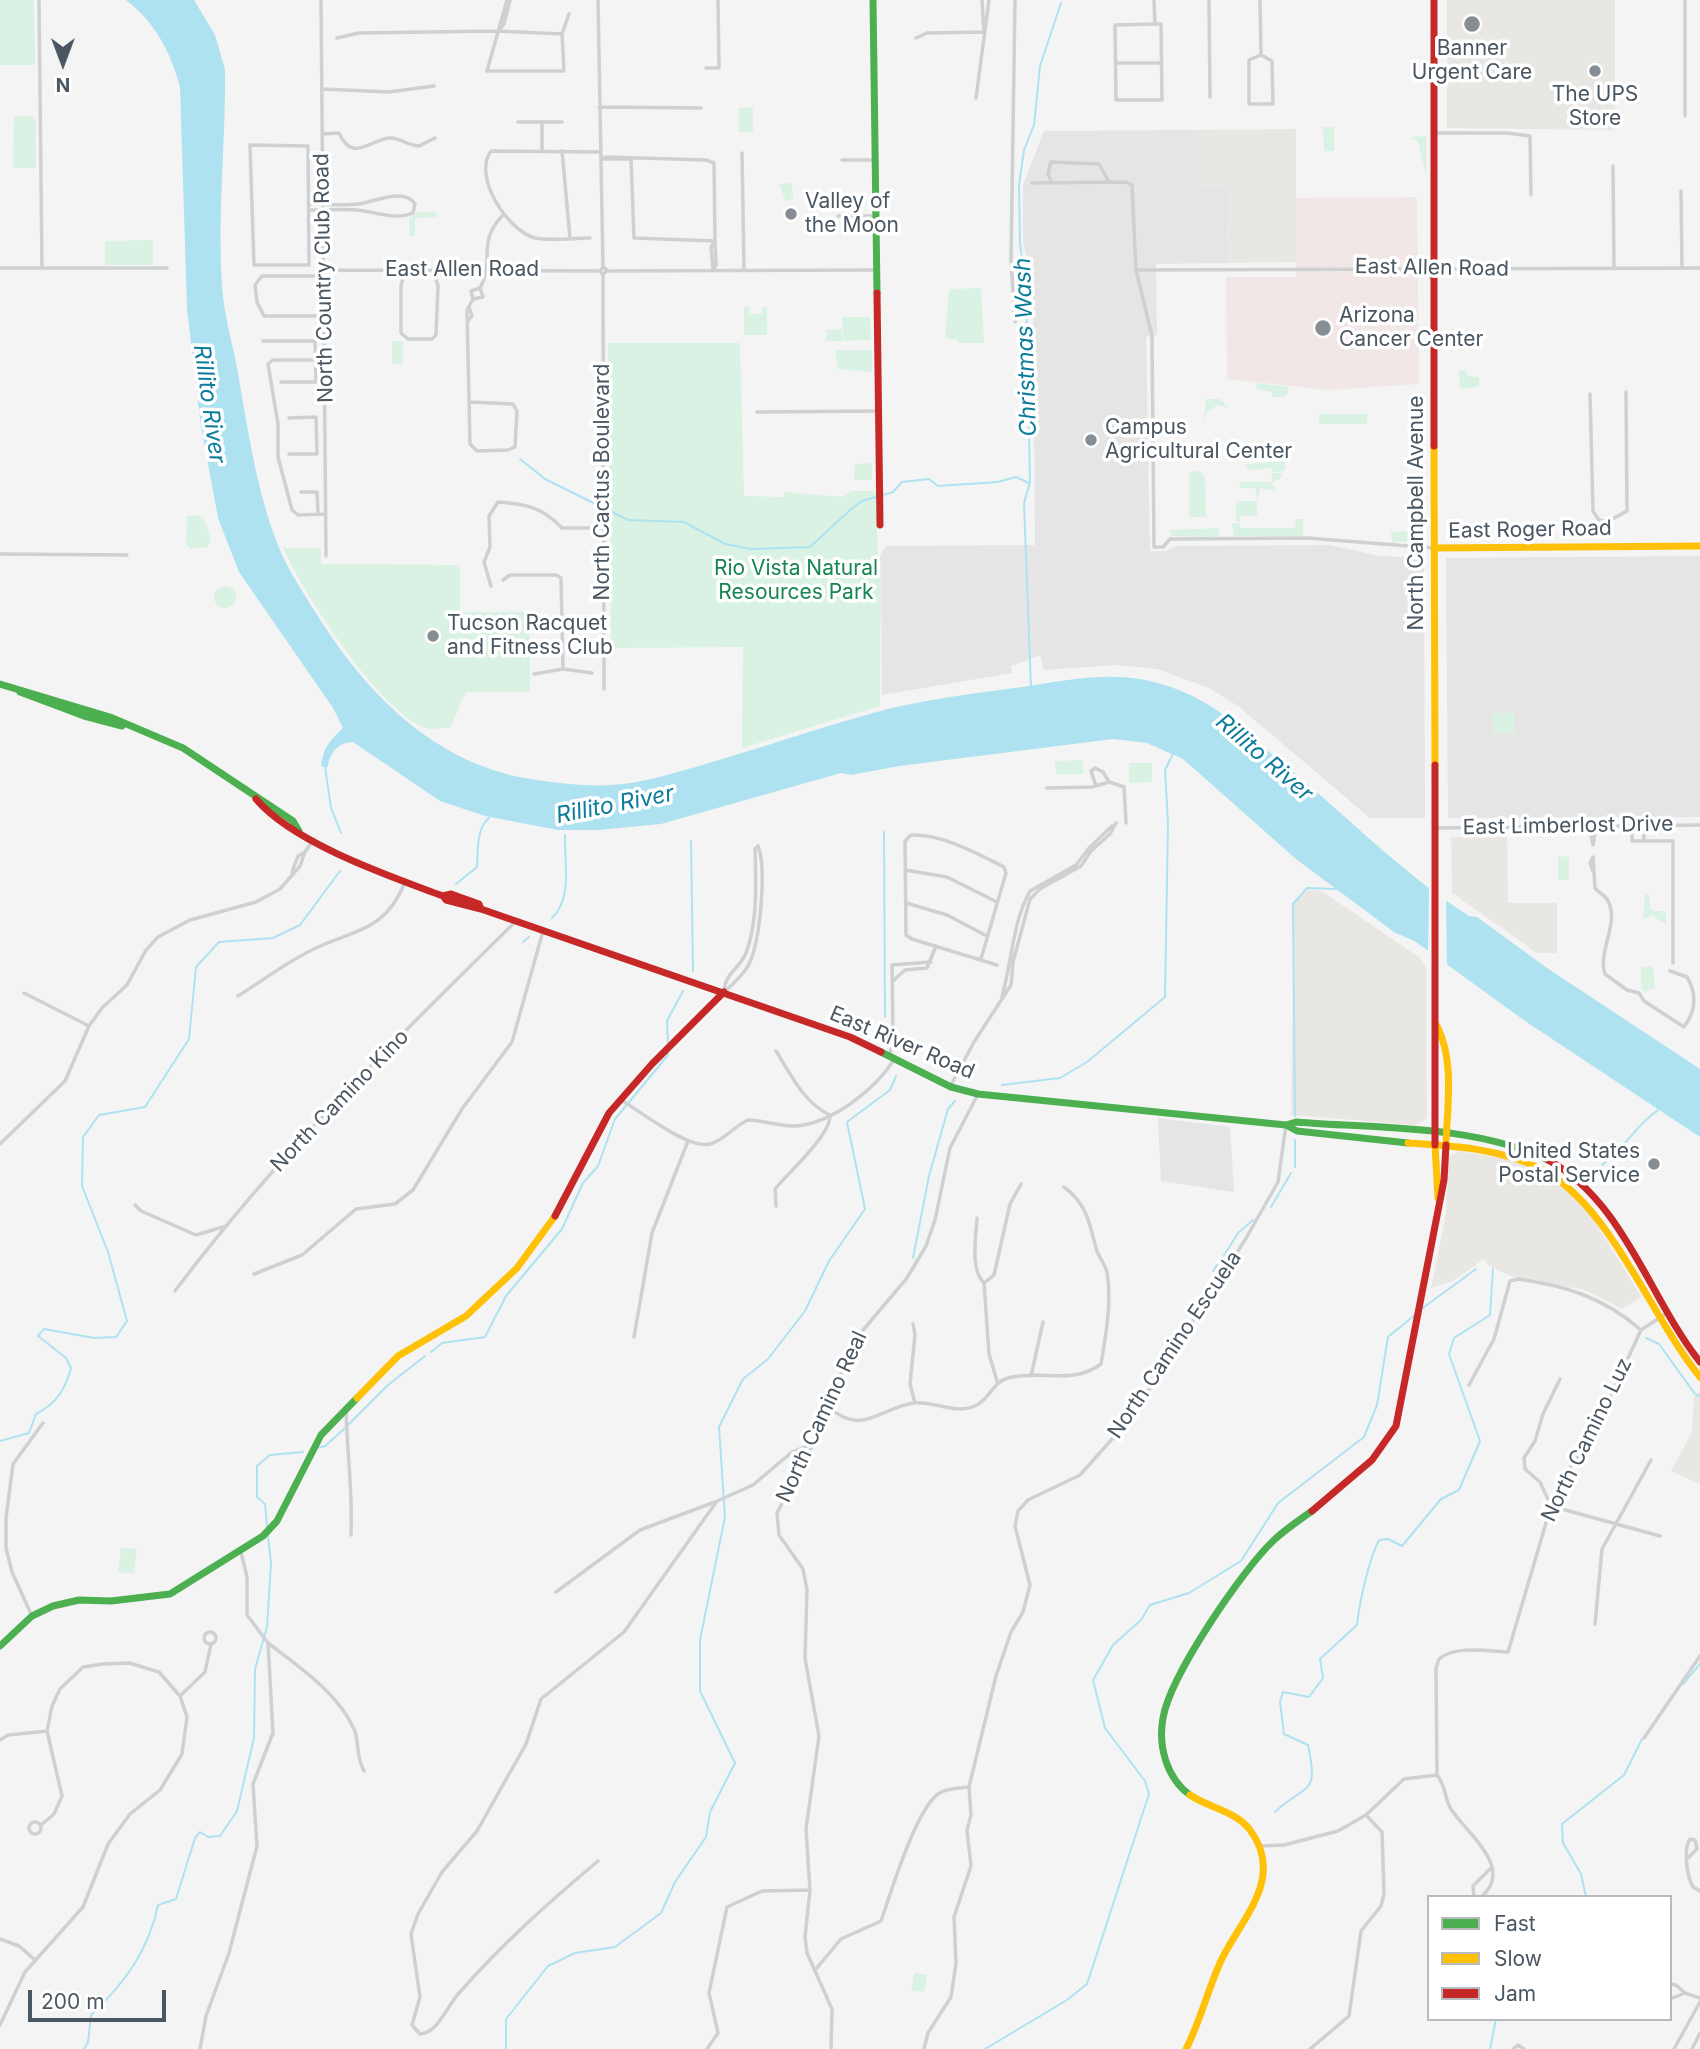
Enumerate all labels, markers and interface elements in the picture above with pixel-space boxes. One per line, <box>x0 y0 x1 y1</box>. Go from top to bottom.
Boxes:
marker: Banner Urgent Care <box>1462 14 1482 34</box>
north arrow <box>28 28 98 98</box>
place label: Banner Urgent Care <box>1412 36 1532 86</box>
marker: The UPS Store <box>1587 63 1603 79</box>
text: N <box>56 73 70 96</box>
place label: The UPS Store <box>1552 82 1638 132</box>
street label: North Country Club Road <box>309 153 339 403</box>
place label: Valley of the Moon <box>805 189 899 239</box>
marker: Valley of the Moon <box>783 206 799 222</box>
street label: East Allen Road <box>1355 254 1509 282</box>
street label: East Allen Road <box>385 257 539 283</box>
water label: Christmas Wash <box>1009 257 1043 437</box>
place label: Arizona Cancer Center <box>1339 303 1483 353</box>
marker: Arizona Cancer Center <box>1313 318 1333 338</box>
water label: Rillito River <box>187 343 231 465</box>
street label: North Cactus Boulevard <box>590 364 616 600</box>
street label: North Campbell Avenue <box>1404 395 1430 631</box>
place label: Campus Agricultural Center <box>1105 415 1292 465</box>
marker: Campus Agricultural Center <box>1083 432 1099 448</box>
street label: East Roger Road <box>1448 516 1612 544</box>
park label: Rio Vista Natural Resources Park <box>714 556 878 606</box>
place label: Tucson Racquet and Fitness Club <box>447 611 613 661</box>
marker: Tucson Racquet and Fitness Club <box>425 628 441 644</box>
water label: Rillito River <box>1210 708 1318 808</box>
water label: Rillito River <box>554 780 676 830</box>
street label: East Limberlost Drive <box>1462 812 1674 840</box>
street label: East River Road <box>826 1001 978 1085</box>
street label: North Camino Kino <box>266 1025 414 1177</box>
place label: United States Postal Service <box>1498 1139 1640 1189</box>
marker: United States Postal Service <box>1646 1156 1662 1172</box>
street label: North Camino Escuela <box>1103 1247 1247 1443</box>
street label: North Camino Real <box>771 1327 873 1507</box>
street label: North Camino Luz <box>1536 1354 1638 1526</box>
legend <box>1427 1895 1672 2021</box>
text: Fast <box>1494 1911 1536 1936</box>
text: Slow <box>1494 1946 1542 1971</box>
scale bar <box>32 1976 170 2020</box>
text: Jam <box>1494 1981 1536 2006</box>
text: 200 m <box>41 1989 105 2014</box>

